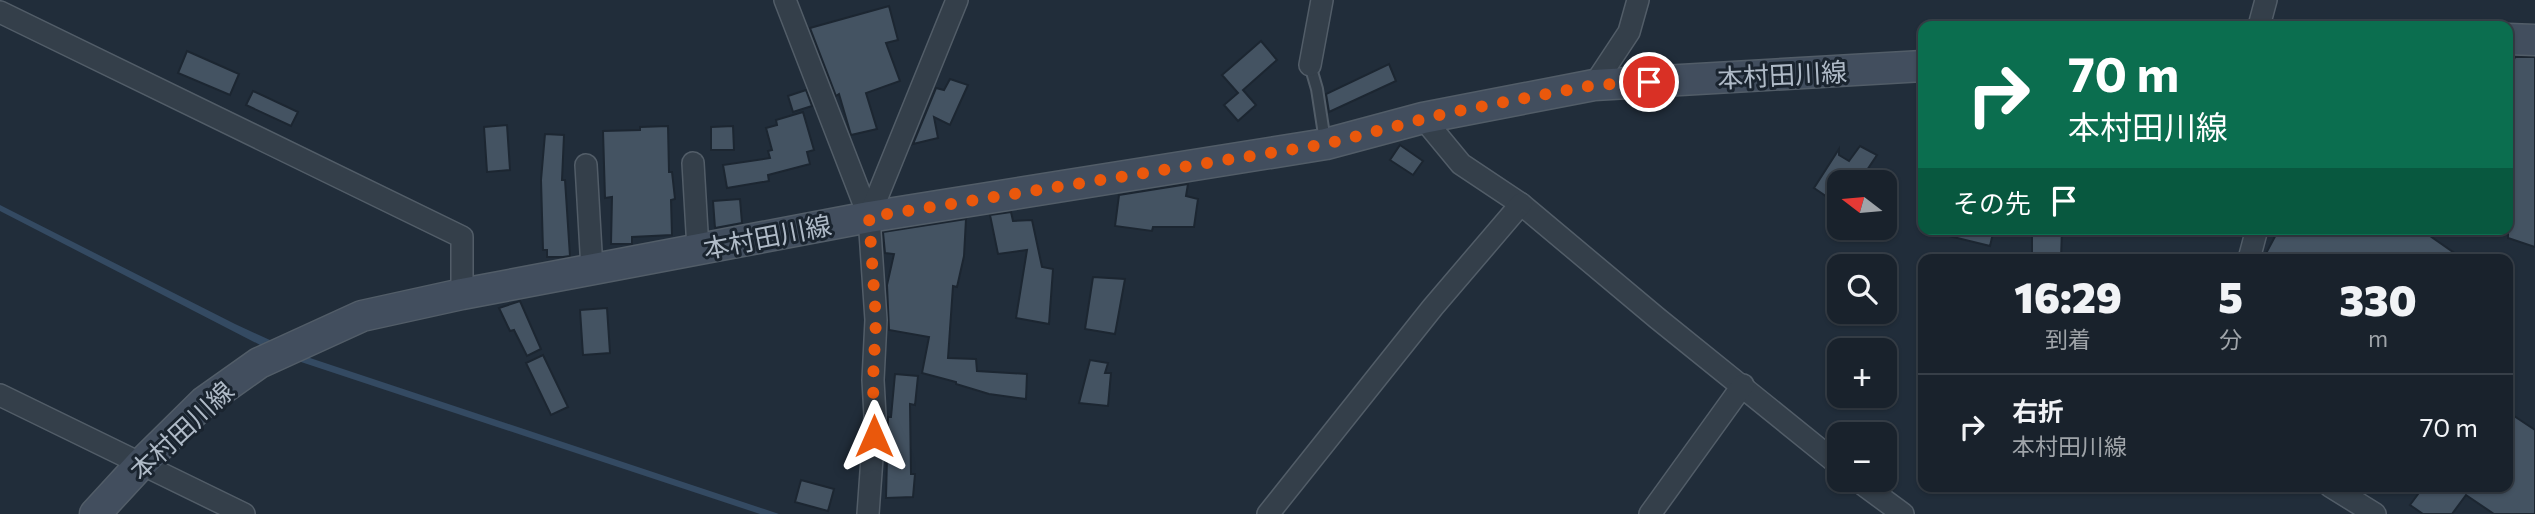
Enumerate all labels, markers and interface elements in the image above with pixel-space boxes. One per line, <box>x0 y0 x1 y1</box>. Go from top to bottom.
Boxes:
text: 70 m <box>2068 42 2179 102</box>
icon: right <box>1953 49 2044 140</box>
pin <box>1619 52 1679 112</box>
street label: 本村田川線 <box>1716 55 1848 93</box>
icon: arrive <box>1630 63 1668 101</box>
text: 本村田川線 <box>2068 106 2228 146</box>
north arrow <box>1827 170 1897 240</box>
map controls <box>1827 170 1897 492</box>
icon: arrive <box>2045 182 2083 220</box>
text: その先 <box>1953 187 2031 218</box>
street label: 本村田川線 <box>700 208 834 264</box>
button: search <box>1827 254 1897 324</box>
text: 16:29 <box>2014 270 2122 322</box>
text: 5 <box>2218 270 2243 322</box>
text: 330 <box>2339 273 2417 325</box>
text: m <box>2368 324 2388 352</box>
text: 到着 <box>2045 325 2091 353</box>
text: 分 <box>2219 325 2242 353</box>
button: + <box>1827 338 1897 408</box>
street label: 本村田川線 <box>123 374 239 486</box>
text: 右折 <box>2012 395 2064 426</box>
position arrow <box>837 399 911 473</box>
icon: right <box>1953 408 1991 446</box>
text: 70 m <box>2420 411 2478 442</box>
button: − <box>1827 422 1897 492</box>
text: 本村田川線 <box>2012 432 2127 460</box>

